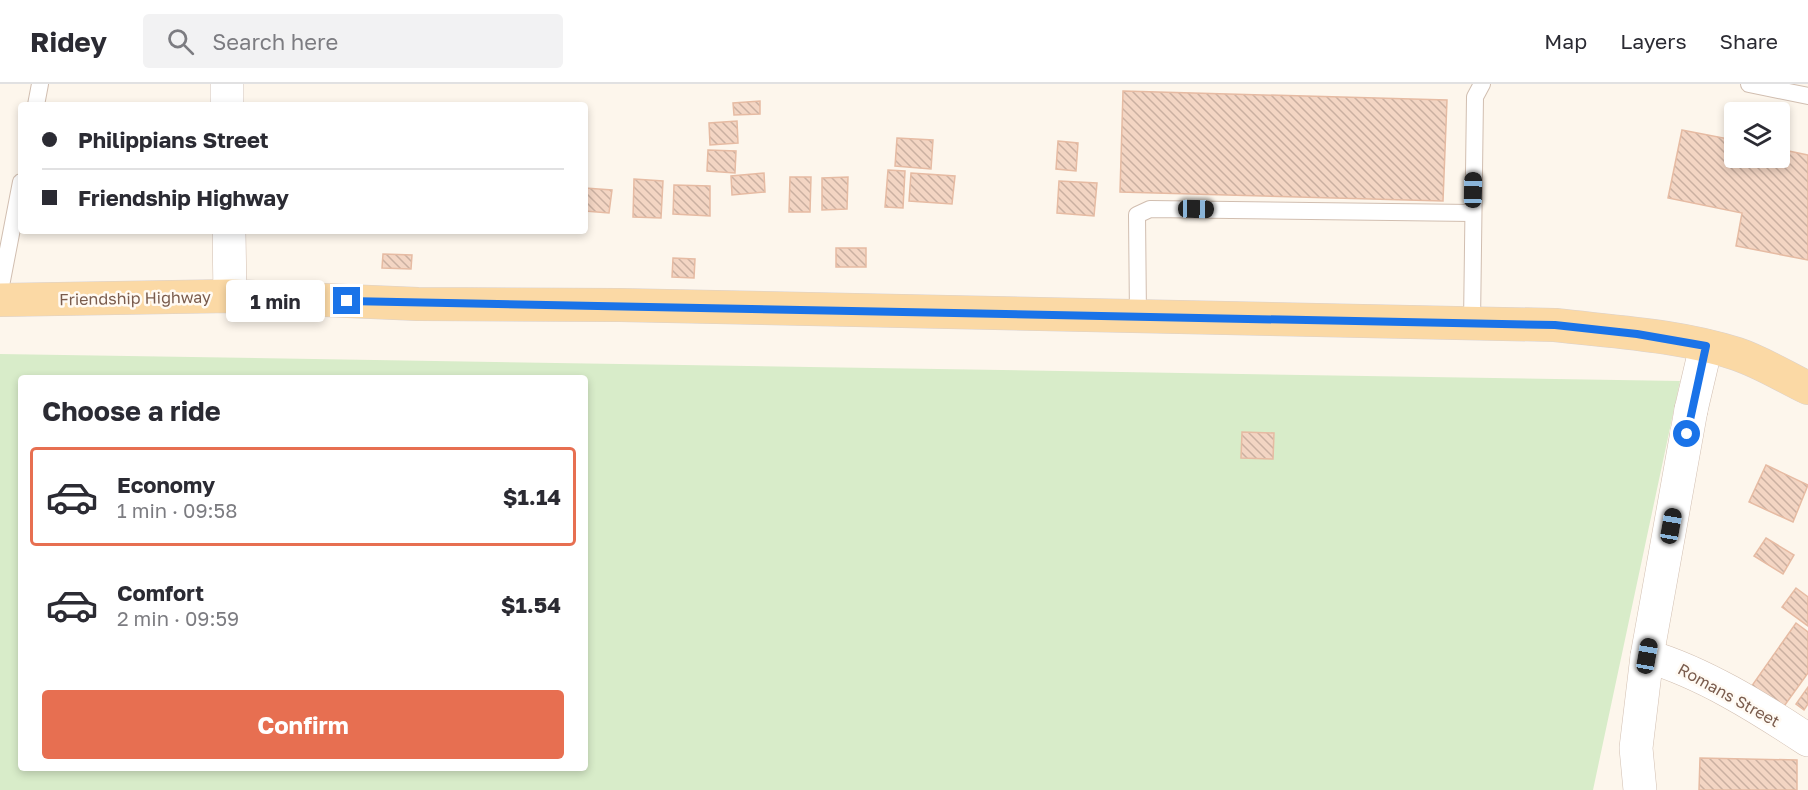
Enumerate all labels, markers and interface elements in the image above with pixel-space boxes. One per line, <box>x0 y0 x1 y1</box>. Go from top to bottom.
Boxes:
search box <box>143 14 563 68</box>
text: Ridey <box>30 25 107 58</box>
icon: search <box>164 25 197 58</box>
text: Search here <box>212 28 338 55</box>
text: Map <box>1544 28 1587 54</box>
text: Layers <box>1620 28 1687 54</box>
text: Share <box>1720 28 1778 54</box>
map controls <box>1724 102 1790 168</box>
button: layers <box>1724 102 1790 168</box>
text: Philippians Street <box>78 126 269 153</box>
car <box>1464 172 1482 208</box>
text: Friendship Highway <box>78 184 289 211</box>
car <box>1178 200 1214 218</box>
callout: 1 min <box>227 280 326 322</box>
street label: Friendship Highway <box>59 287 211 309</box>
route end <box>333 287 360 314</box>
text: 1 min <box>250 289 301 313</box>
text: Choose a ride <box>42 395 221 427</box>
route start <box>1673 420 1700 447</box>
icon: car <box>45 470 99 524</box>
text: Economy <box>117 471 215 498</box>
text: $1.14 <box>503 483 561 510</box>
text: 1 min · 09:58 <box>117 498 237 522</box>
car <box>1659 507 1683 545</box>
icon: car <box>45 578 99 632</box>
text: Comfort <box>117 579 204 606</box>
text: $1.54 <box>501 591 561 618</box>
text: 2 min · 09:59 <box>117 606 239 630</box>
car <box>1635 637 1659 675</box>
street label: Romans Street <box>1675 659 1783 731</box>
button: Confirm <box>42 690 564 759</box>

